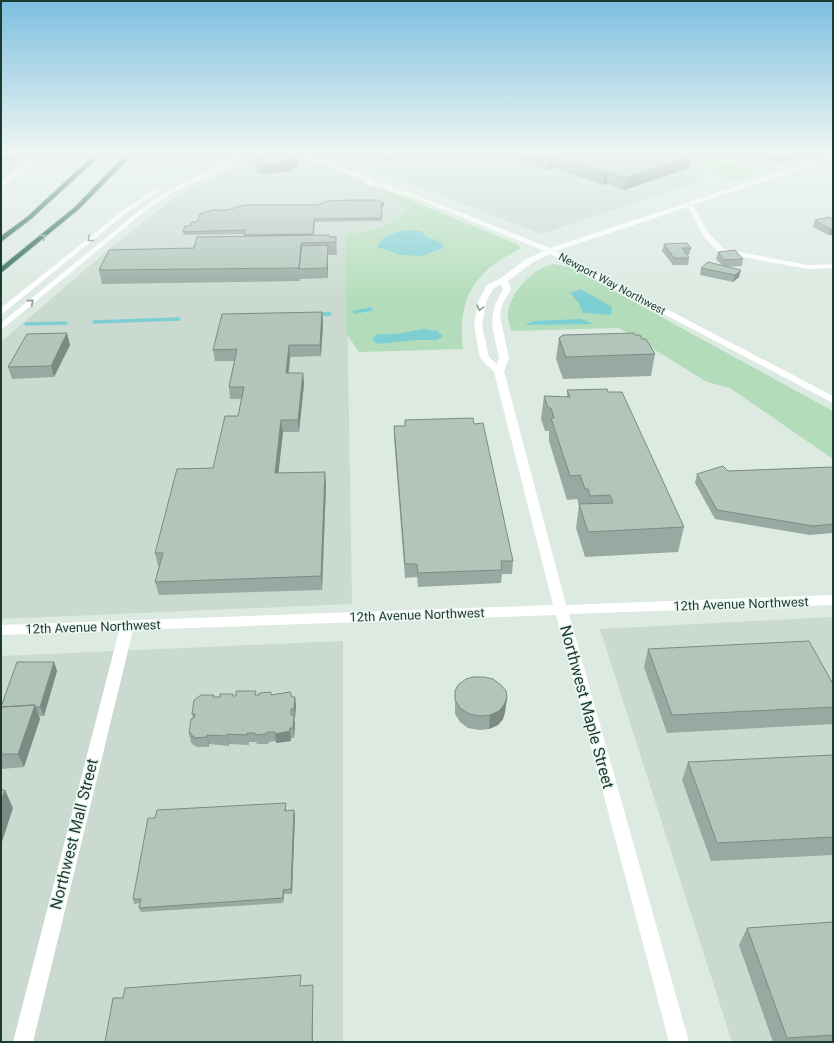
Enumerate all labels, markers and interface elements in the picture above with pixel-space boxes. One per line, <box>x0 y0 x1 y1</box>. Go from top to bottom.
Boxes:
one-way arrow <box>39 234 46 241</box>
one-way arrow <box>88 235 95 242</box>
street label: Newport Way Northwest <box>556 250 668 318</box>
one-way arrow <box>26 300 33 307</box>
one-way arrow <box>476 304 485 311</box>
street label: 12th Avenue Northwest <box>673 594 809 614</box>
street label: 12th Avenue Northwest <box>349 605 485 625</box>
street label: 12th Avenue Northwest <box>25 617 161 637</box>
street label: Northwest Maple Street <box>556 623 618 791</box>
street label: Northwest Mall Street <box>46 757 102 911</box>

